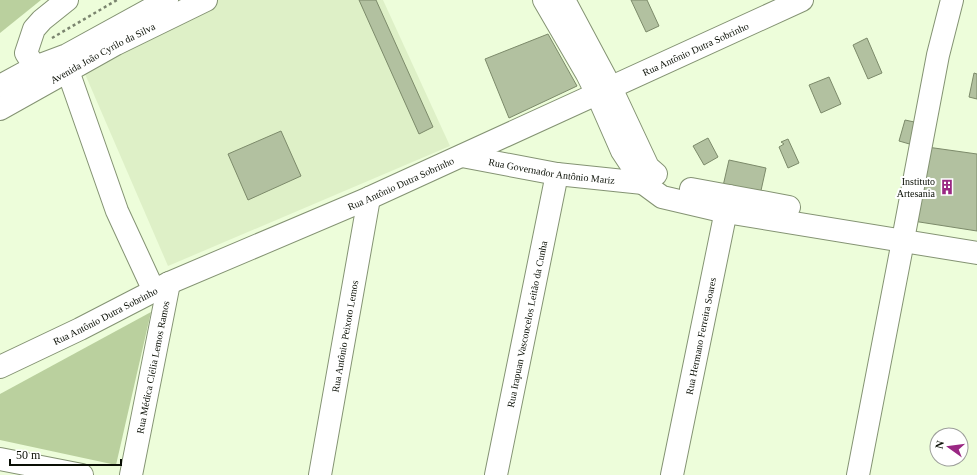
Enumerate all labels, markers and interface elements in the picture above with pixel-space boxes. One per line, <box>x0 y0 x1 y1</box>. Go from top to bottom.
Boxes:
street label: Rua Antônio Dutra Sobrinho <box>641 20 750 78</box>
street label: Avenida João Cyrilo da Silva <box>49 21 157 86</box>
street label: Rua Antônio Dutra Sobrinho <box>346 155 456 212</box>
street label: Rua Governador Antônio Mariz <box>488 156 616 186</box>
place label: Instituto Artesania <box>897 176 936 199</box>
building icon: Instituto Artesania <box>938 178 956 196</box>
street label: Rua Irapuan Vasconcelos Leitão da Cunha <box>505 239 549 408</box>
street label: Rua Hermano Ferreira Soares <box>684 276 718 396</box>
street label: Rua Antônio Peixoto Lemos <box>330 279 360 393</box>
street label: Rua Antônio Dutra Sobrinho <box>51 285 159 347</box>
street label: Rua Médica Clélia Lemos Ramos <box>134 300 171 435</box>
north arrow <box>929 427 969 467</box>
text: N <box>933 439 946 450</box>
scale bar <box>10 441 121 467</box>
text: 50 m <box>16 448 41 462</box>

